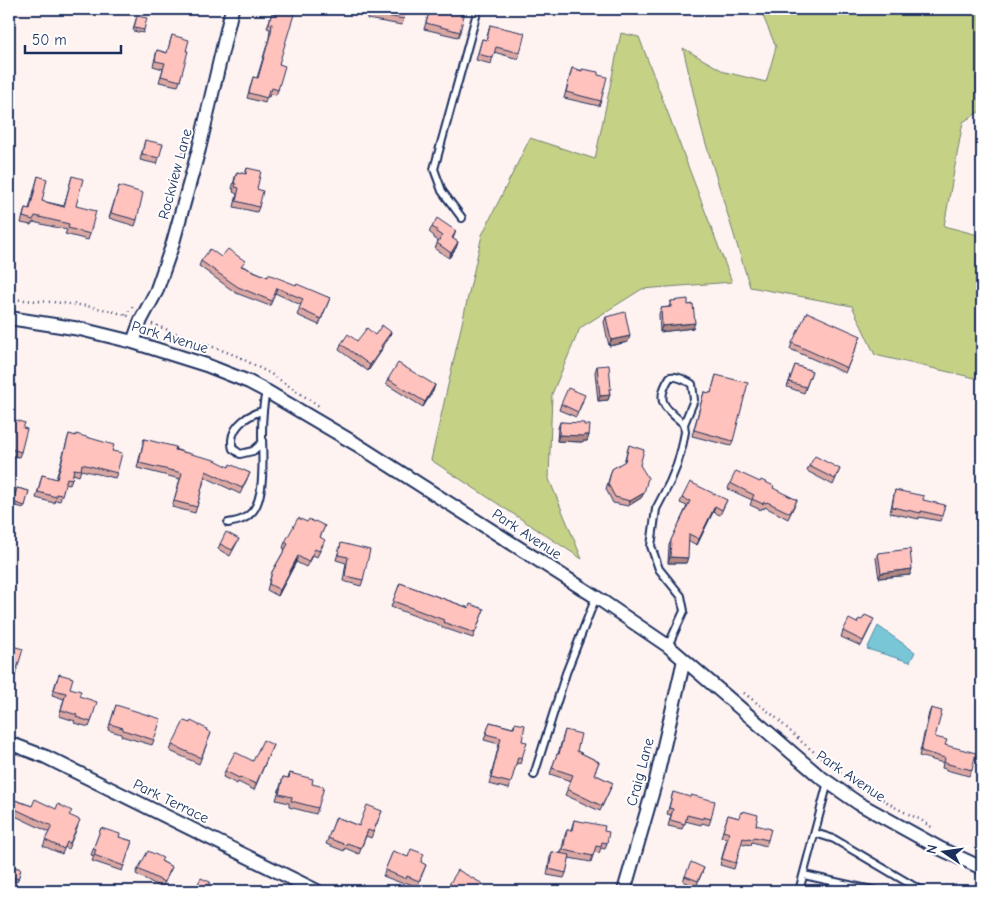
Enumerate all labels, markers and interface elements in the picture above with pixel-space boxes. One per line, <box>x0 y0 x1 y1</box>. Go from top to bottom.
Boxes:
scale bar <box>25 22 121 54</box>
text: 50 m <box>32 31 67 49</box>
street label: Rockview Lane <box>154 126 196 221</box>
street label: Park Avenue <box>129 317 211 357</box>
street label: Park Avenue <box>489 505 566 563</box>
street label: Craig Lane <box>622 736 658 808</box>
street label: Park Avenue <box>813 746 889 806</box>
street label: Park Terrace <box>130 775 212 827</box>
north arrow <box>918 828 968 878</box>
text: N <box>923 843 941 856</box>

